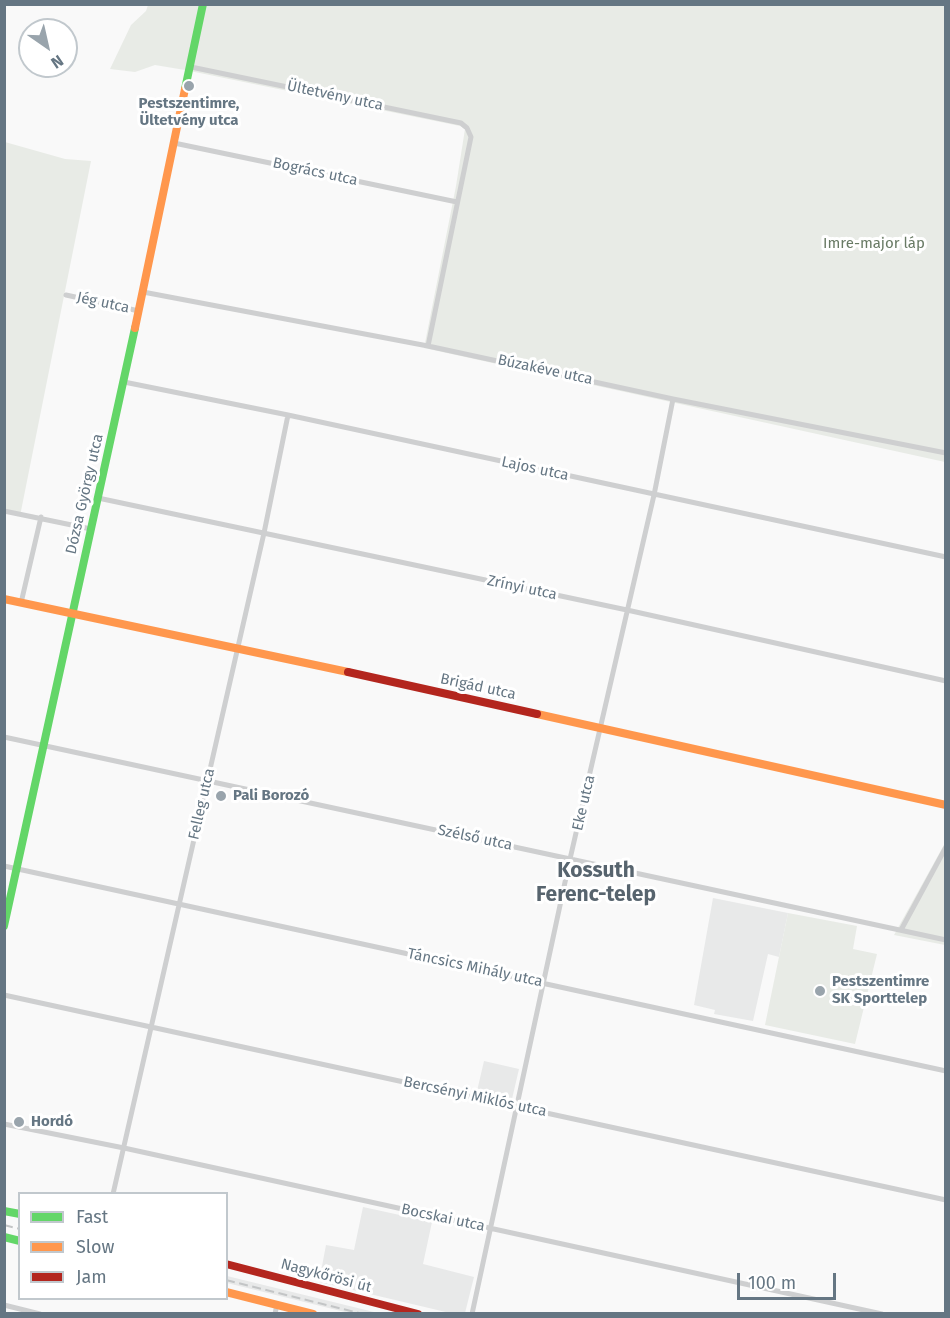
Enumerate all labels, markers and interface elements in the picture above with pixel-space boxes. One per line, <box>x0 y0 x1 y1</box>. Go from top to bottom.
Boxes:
north arrow <box>18 18 78 78</box>
text: N <box>48 51 67 73</box>
street label: Ültetvény utca <box>285 77 385 115</box>
marker: Pestszentimre, Ültetvény utca <box>182 79 196 93</box>
place label: Pestszentimre, Ültetvény utca <box>139 95 239 130</box>
street label: Bogrács utca <box>271 154 359 190</box>
park label: Imre-major láp <box>823 235 925 253</box>
street label: Jég utca <box>75 289 131 317</box>
street label: Búzakéve utca <box>496 351 594 389</box>
street label: Dózsa György utca <box>62 432 108 556</box>
street label: Lajos utca <box>500 453 570 485</box>
street label: Zrínyi utca <box>485 572 559 604</box>
street label: Brigád utca <box>439 670 517 704</box>
street label: Felleg utca <box>185 767 219 841</box>
street label: Eke utca <box>569 773 599 833</box>
place label: Pali Borozó <box>233 787 309 805</box>
marker: Pali Borozó <box>214 789 228 803</box>
street label: Szélső utca <box>436 821 514 855</box>
district label: Kossuth Ferenc-telep <box>536 858 656 908</box>
street label: Táncsics Mihály utca <box>406 945 544 991</box>
place label: Pestszentimre SK Sporttelep <box>832 973 929 1008</box>
marker: Pestszentimre SK Sporttelep <box>813 984 827 998</box>
street label: Bercsényi Miklós utca <box>402 1073 548 1121</box>
place label: Hordó <box>31 1113 73 1131</box>
marker: Hordó <box>12 1115 26 1129</box>
legend <box>18 1192 228 1300</box>
street label: Bocskai utca <box>400 1200 486 1236</box>
text: Fast <box>76 1206 108 1228</box>
text: Slow <box>76 1236 114 1258</box>
street label: Nagykőrösi út <box>279 1255 373 1297</box>
scale bar <box>740 1261 839 1299</box>
text: Jam <box>76 1266 107 1288</box>
text: 100 m <box>748 1272 796 1294</box>

